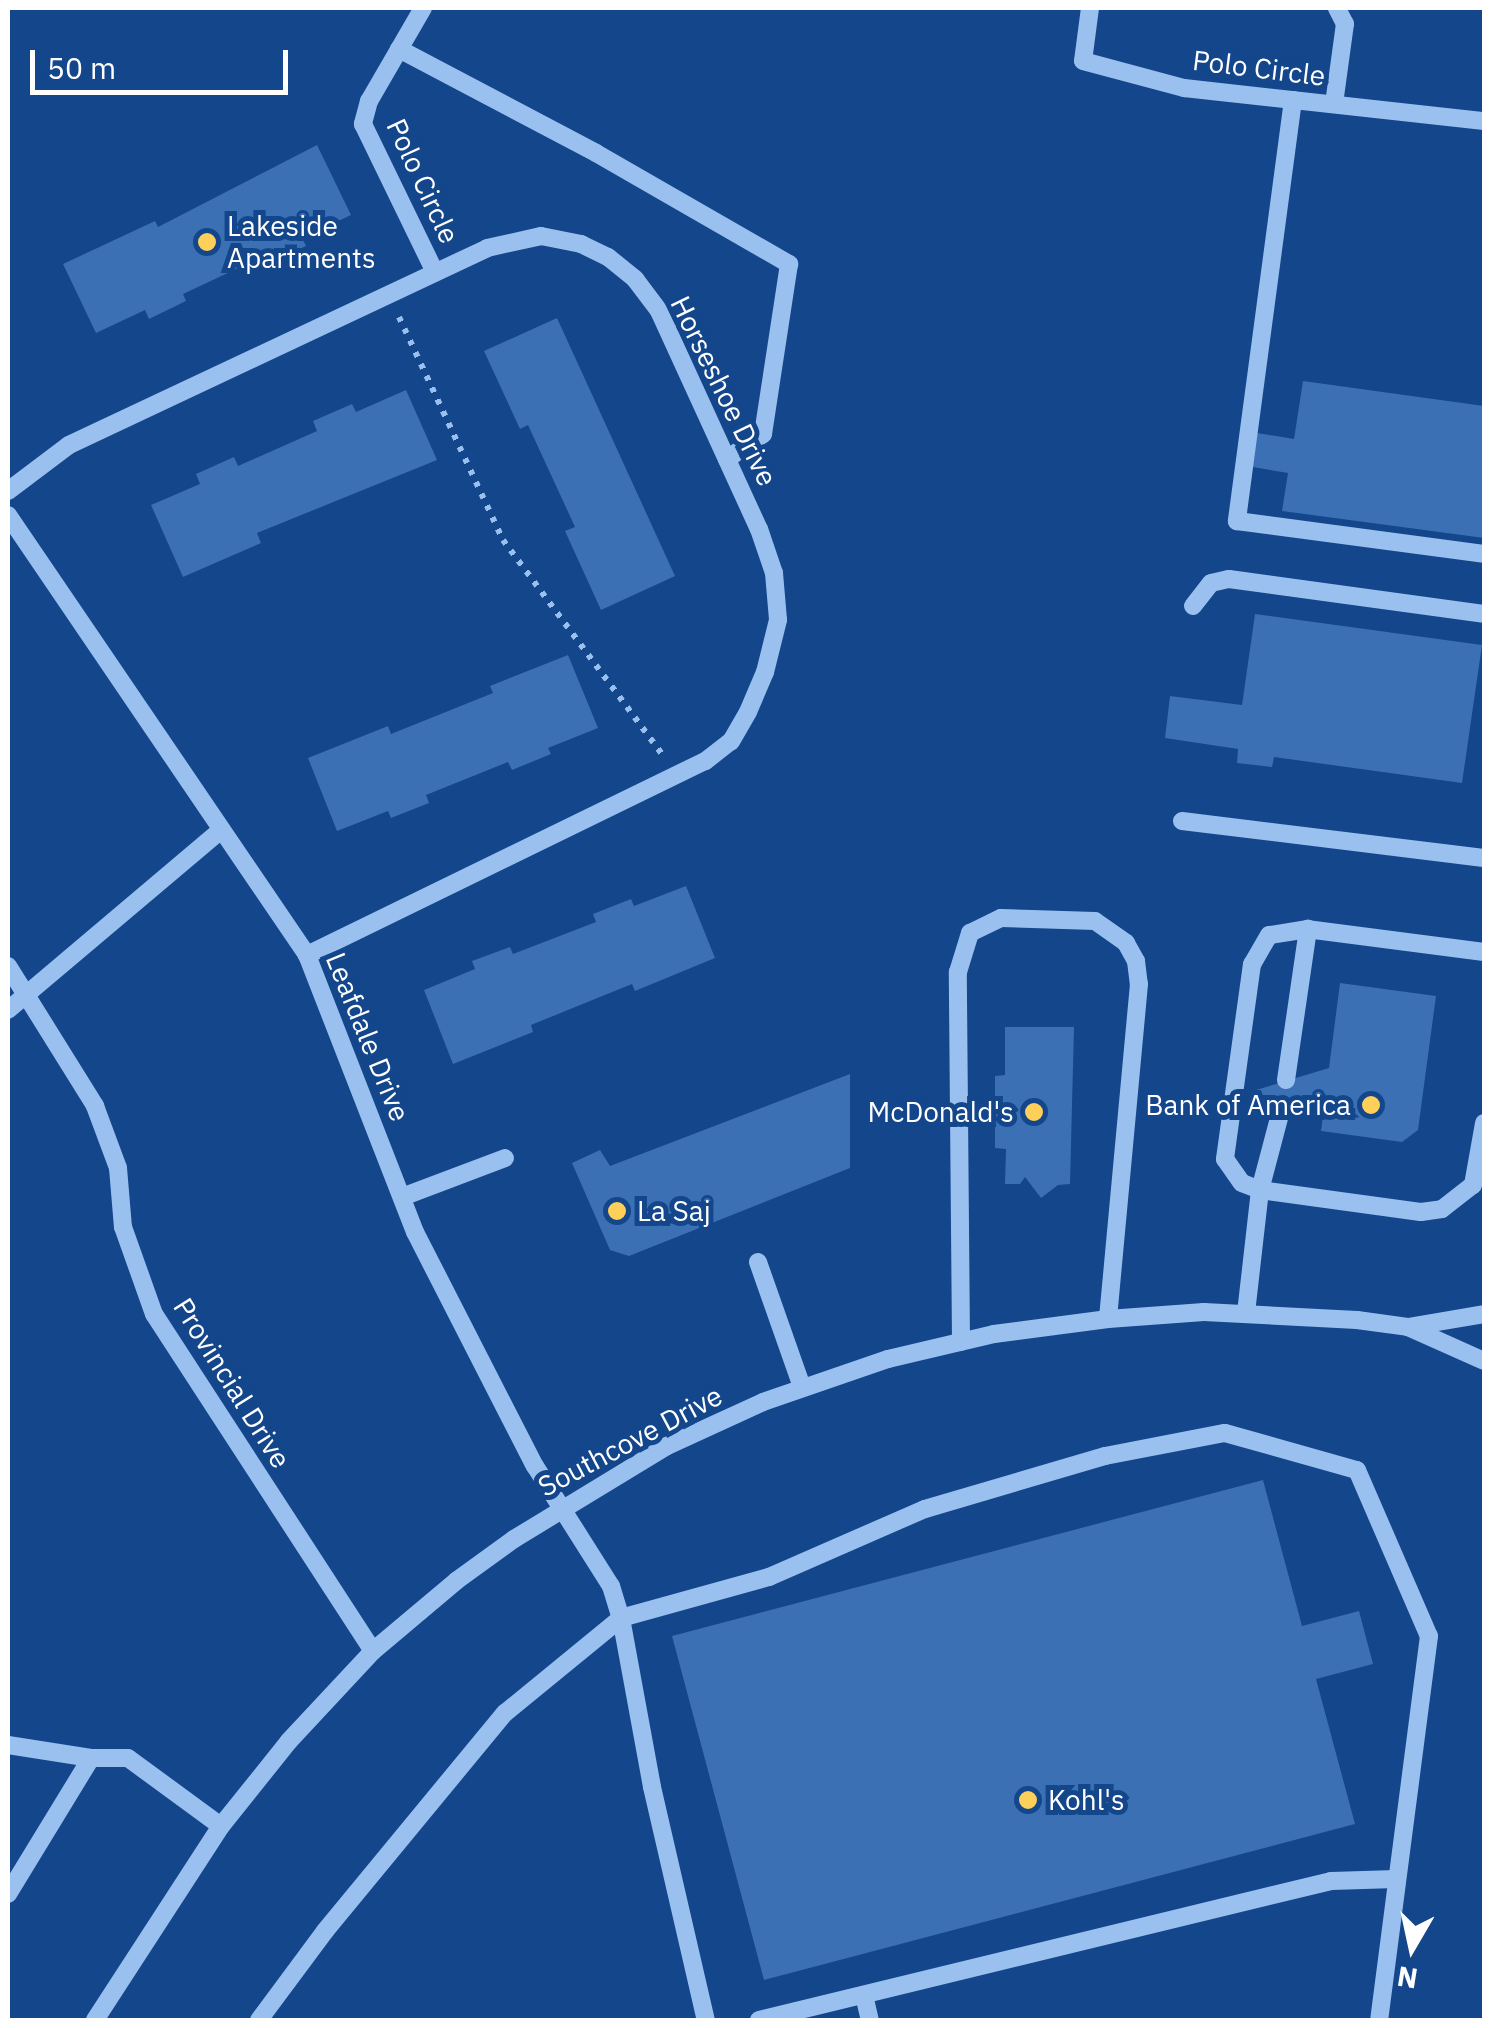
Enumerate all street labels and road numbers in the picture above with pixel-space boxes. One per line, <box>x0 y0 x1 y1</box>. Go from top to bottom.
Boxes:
street label: Polo Circle <box>1191 43 1327 93</box>
street label: Polo Circle <box>380 113 466 249</box>
street label: Horseshoe Drive <box>664 291 784 491</box>
street label: Leafdale Drive <box>319 948 417 1126</box>
street label: Provincial Drive <box>166 1292 298 1474</box>
street label: Southcove Drive <box>532 1378 728 1504</box>

